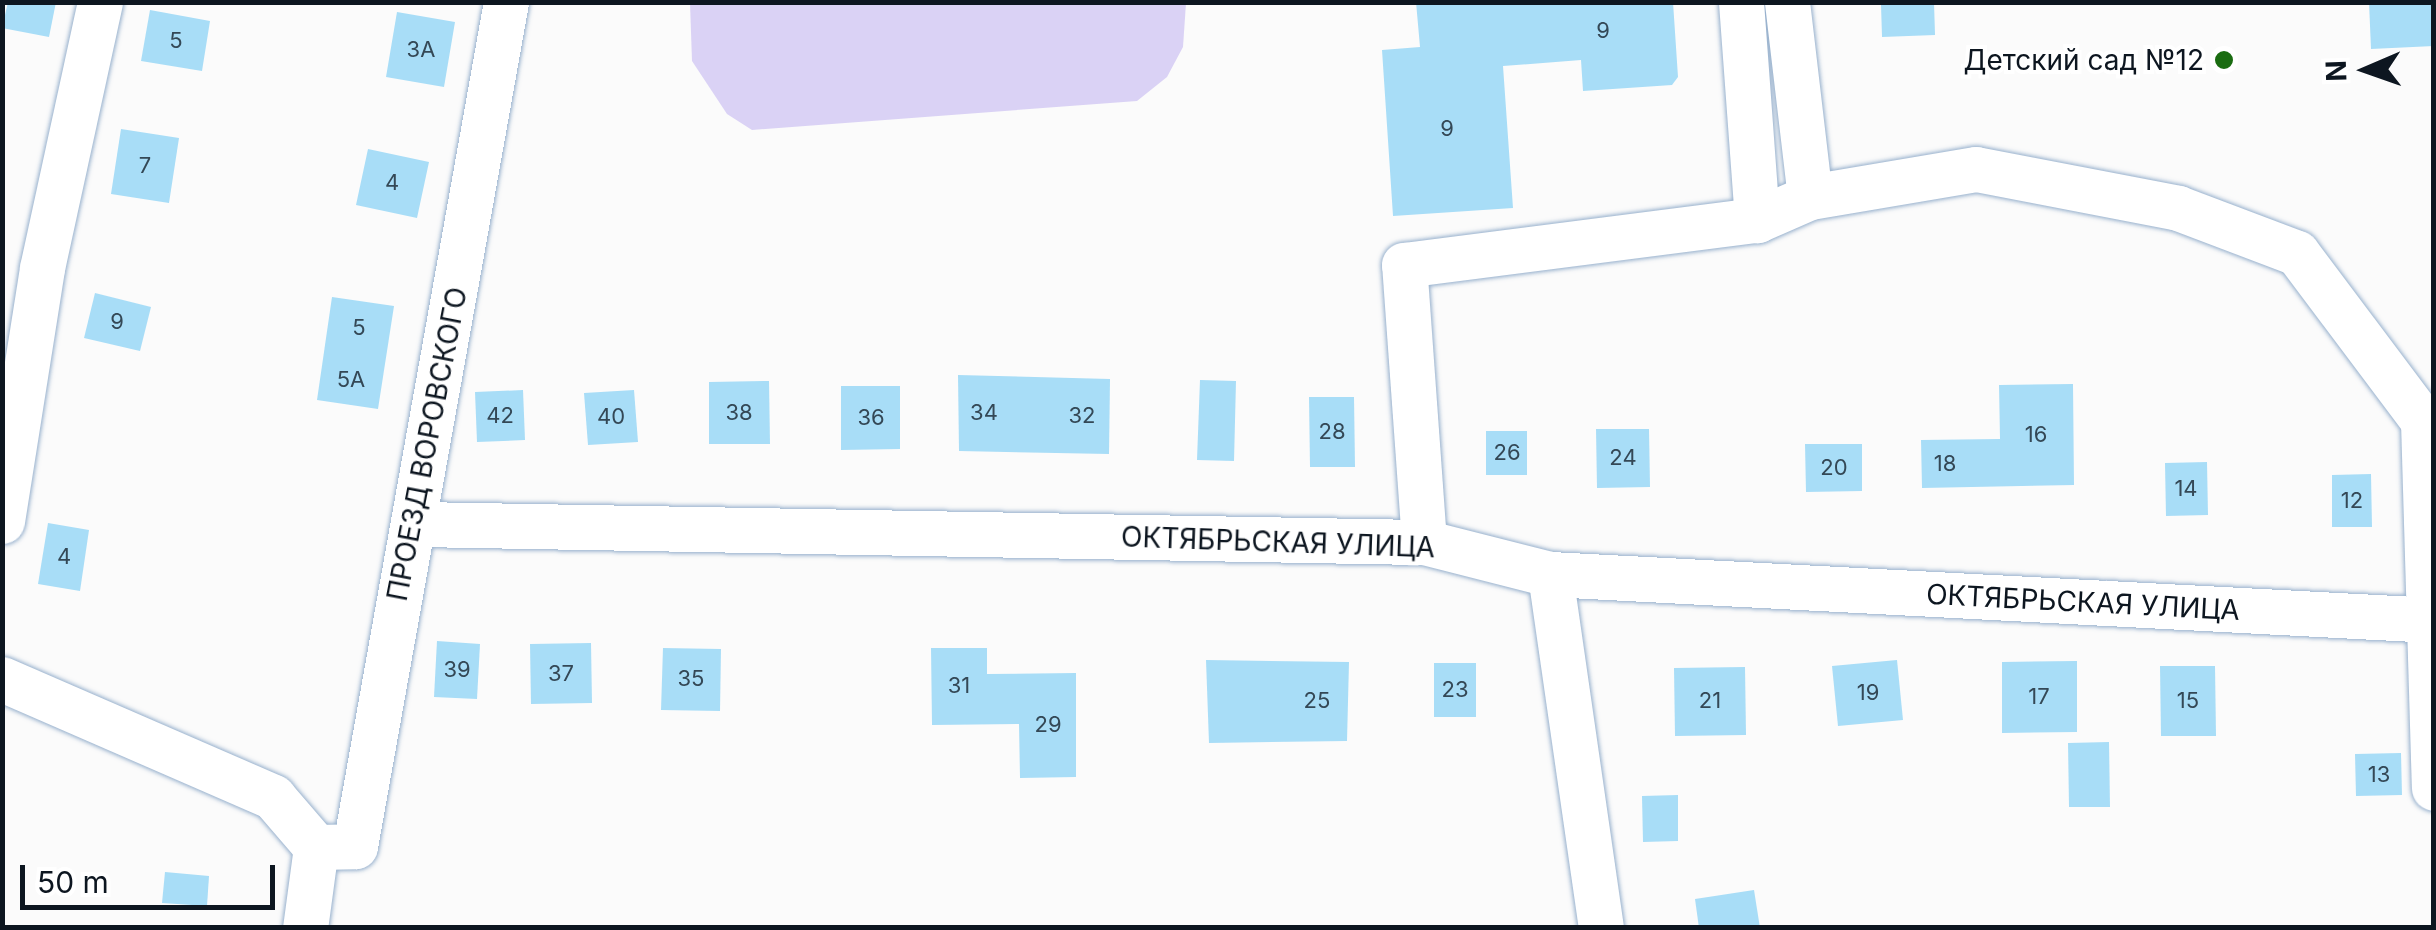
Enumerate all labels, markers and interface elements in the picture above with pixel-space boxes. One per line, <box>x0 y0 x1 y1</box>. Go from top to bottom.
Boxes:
house number: 9 <box>1596 18 1610 44</box>
north arrow <box>2316 20 2416 120</box>
house number: 5 <box>169 28 183 54</box>
house number: 3А <box>407 37 435 63</box>
place label: Детский сад №12 <box>1963 43 2204 77</box>
marker: Детский сад №12 <box>2213 49 2235 71</box>
text: N <box>2319 60 2353 82</box>
house number: 9 <box>1440 116 1454 142</box>
house number: 7 <box>139 153 151 179</box>
house number: 4 <box>385 170 399 196</box>
street label: ПРОЕЗД ВОРОВСКОГО <box>380 284 474 604</box>
house number: 9 <box>110 309 124 335</box>
house number: 5 <box>352 315 366 341</box>
house number: 5А <box>337 367 365 393</box>
house number: 38 <box>725 400 753 426</box>
house number: 34 <box>970 400 998 426</box>
house number: 42 <box>486 403 514 429</box>
house number: 32 <box>1068 403 1096 429</box>
house number: 40 <box>597 404 625 430</box>
house number: 36 <box>857 405 885 431</box>
house number: 28 <box>1318 419 1346 445</box>
house number: 16 <box>2025 422 2047 448</box>
house number: 26 <box>1493 440 1521 466</box>
house number: 24 <box>1609 445 1637 471</box>
house number: 18 <box>1934 451 1956 477</box>
house number: 20 <box>1820 455 1848 481</box>
house number: 14 <box>2174 476 2198 502</box>
house number: 12 <box>2341 488 2363 514</box>
street label: ОКТЯБРЬСКАЯ УЛИЦА <box>1120 520 1436 564</box>
house number: 4 <box>57 544 71 570</box>
street label: ОКТЯБРЬСКАЯ УЛИЦА <box>1925 577 2241 627</box>
house number: 39 <box>443 657 471 683</box>
house number: 37 <box>548 661 574 687</box>
house number: 35 <box>678 666 704 692</box>
house number: 31 <box>948 673 970 699</box>
house number: 23 <box>1441 677 1469 703</box>
house number: 19 <box>1857 680 1879 706</box>
house number: 17 <box>2028 684 2050 710</box>
house number: 25 <box>1304 688 1330 714</box>
house number: 21 <box>1699 688 1721 714</box>
house number: 15 <box>2177 688 2199 714</box>
house number: 29 <box>1034 712 1062 738</box>
house number: 13 <box>2368 762 2390 788</box>
scale bar <box>25 845 280 907</box>
text: 50 m <box>37 864 109 900</box>

